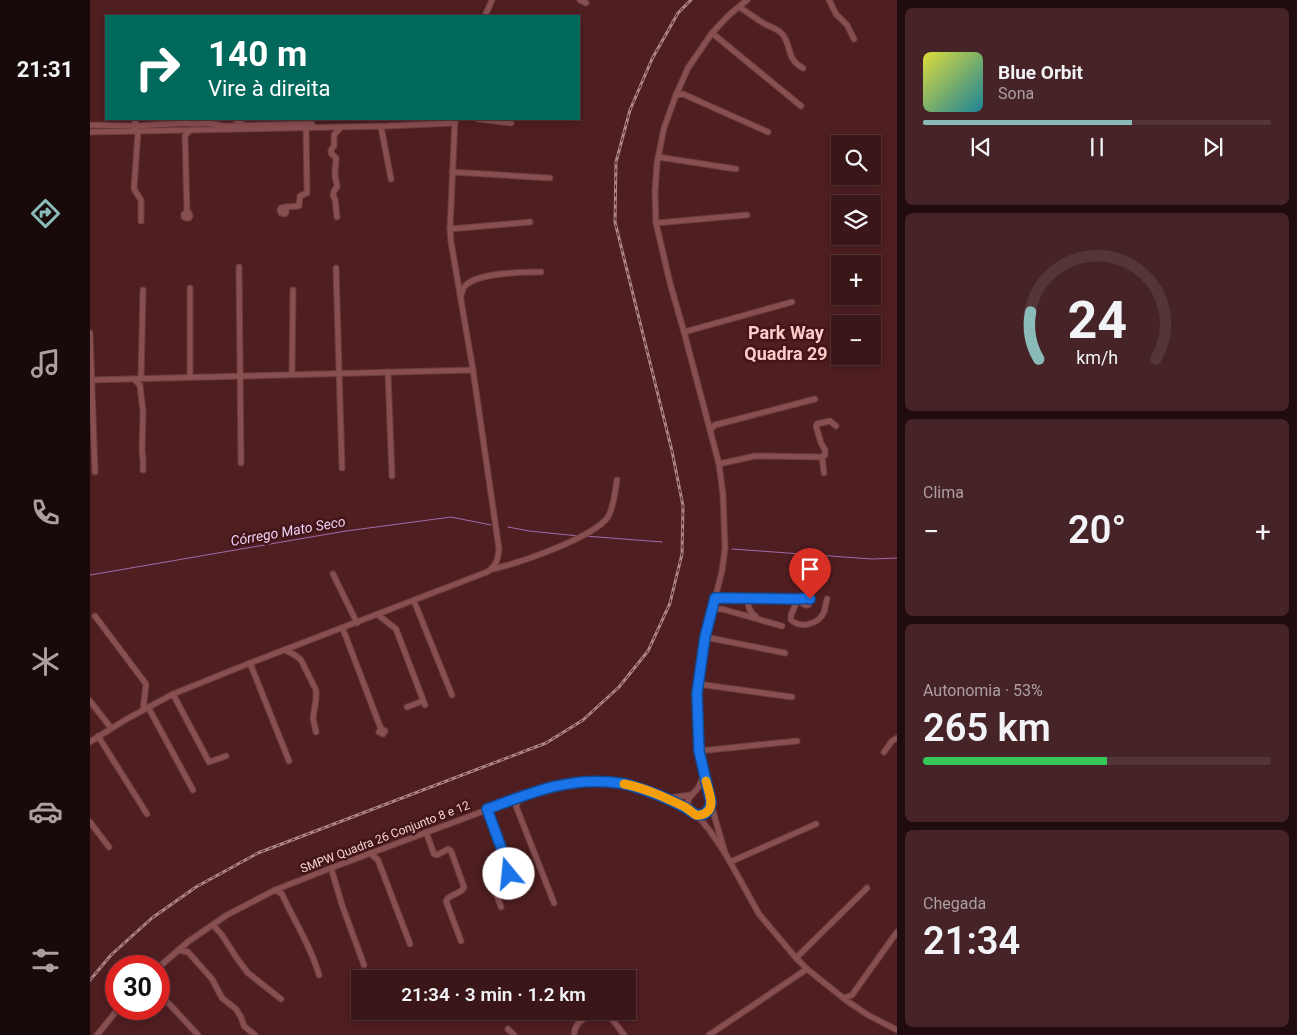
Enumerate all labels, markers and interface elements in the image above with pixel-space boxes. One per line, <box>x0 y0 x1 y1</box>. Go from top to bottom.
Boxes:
text: 140 m <box>208 34 307 75</box>
icon: right <box>125 35 190 100</box>
text: 21:31 <box>17 57 73 82</box>
text: Blue Orbit <box>998 61 1083 84</box>
text: Vire à direita <box>208 76 330 101</box>
text: Sona <box>998 84 1034 103</box>
icon: previous <box>967 133 995 161</box>
icon: pause <box>1083 133 1111 161</box>
icon: next <box>1199 133 1227 161</box>
map controls <box>831 135 881 365</box>
button: search <box>831 135 881 185</box>
button: layers <box>831 195 881 245</box>
icon: directions <box>28 196 63 231</box>
button: + <box>831 255 881 305</box>
text: 24 <box>1067 290 1127 351</box>
button: − <box>831 315 881 365</box>
district label: Park Way Quadra 29 <box>744 322 828 364</box>
icon: music <box>28 346 63 381</box>
text: km/h <box>1076 347 1118 368</box>
text: Clima <box>923 483 964 502</box>
icon: phone <box>28 495 63 530</box>
text: 20° <box>1068 508 1126 552</box>
water label: Córrego Mato Seco <box>229 513 347 549</box>
text: − <box>923 515 939 548</box>
text: + <box>1255 515 1271 548</box>
pin <box>789 548 831 599</box>
icon: arrive <box>796 555 824 583</box>
icon: climate <box>28 644 63 679</box>
text: Autonomia · 53% <box>923 681 1043 700</box>
text: 265 km <box>923 706 1051 750</box>
icon: car <box>28 794 63 829</box>
street label: SMPW Quadra 26 Conjunto 8 e 12 <box>298 798 472 876</box>
position arrow <box>482 847 534 899</box>
text: Chegada <box>923 894 986 913</box>
text: 21:34 <box>923 919 1020 963</box>
icon: filters <box>28 943 63 978</box>
speed limit sign: 30 <box>105 955 170 1020</box>
text: 21:34 · 3 min · 1.2 km <box>401 983 586 1006</box>

